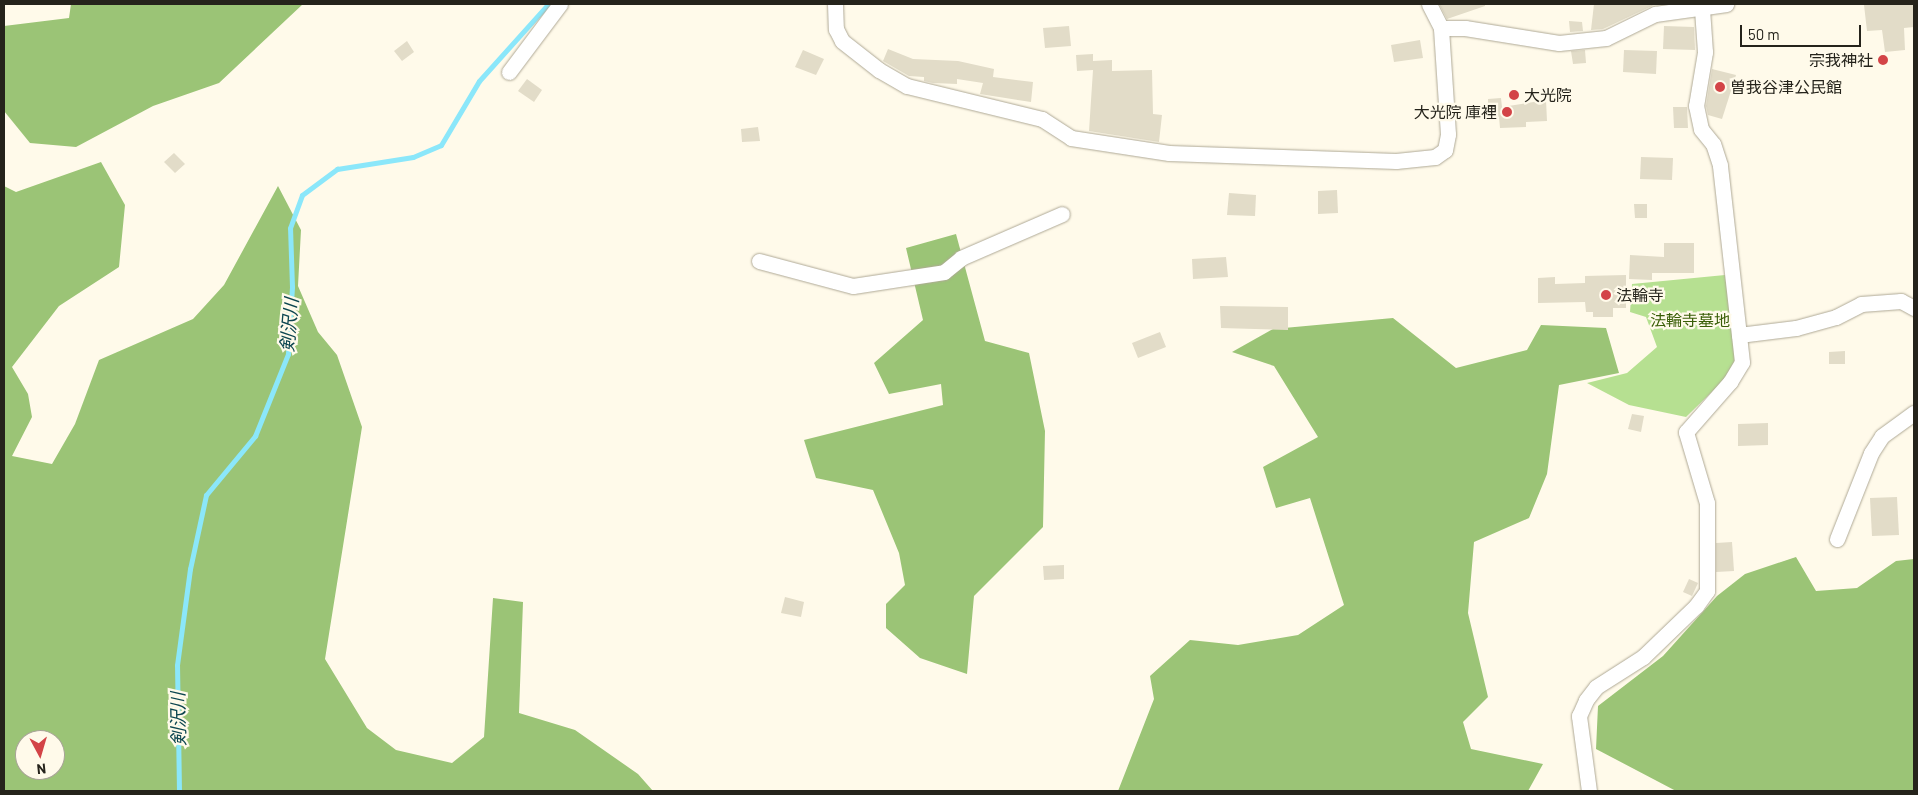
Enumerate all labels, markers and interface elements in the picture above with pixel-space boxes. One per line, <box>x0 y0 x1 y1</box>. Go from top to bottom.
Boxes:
scale bar <box>1743 15 1864 47</box>
text: 50 m <box>1748 25 1780 43</box>
place label: 宗我神社 <box>1809 50 1873 70</box>
marker: 宗我神社 <box>1877 54 1889 66</box>
place label: 曽我谷津公民館 <box>1730 77 1842 97</box>
marker: 曽我谷津公民館 <box>1714 81 1726 93</box>
place label: 大光院 <box>1524 85 1572 105</box>
marker: 大光院 <box>1508 89 1520 101</box>
place label: 大光院 庫裡 <box>1414 102 1497 122</box>
marker: 大光院 庫裡 <box>1501 106 1513 118</box>
place label: 法輪寺 <box>1616 285 1664 305</box>
marker: 法輪寺 <box>1600 289 1612 301</box>
water label: 剣沢川 <box>276 297 302 353</box>
park label: 法輪寺墓地 <box>1650 310 1730 330</box>
water label: 剣沢川 <box>167 692 189 746</box>
north arrow <box>15 730 65 780</box>
text: N <box>36 760 47 778</box>

